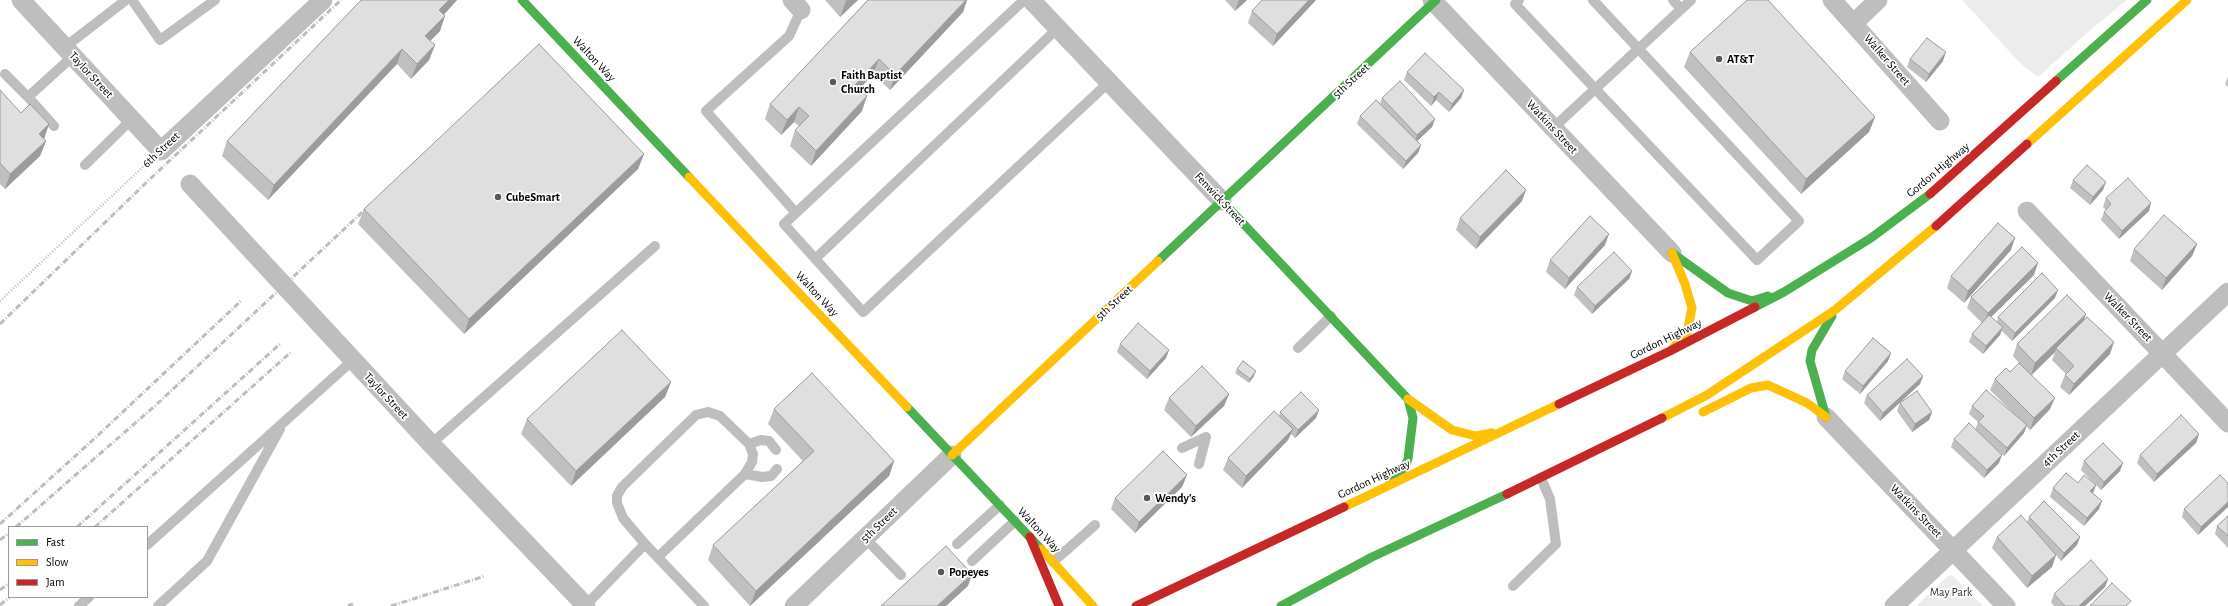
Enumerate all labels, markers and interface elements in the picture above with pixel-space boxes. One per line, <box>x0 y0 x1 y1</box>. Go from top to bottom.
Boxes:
street label: Walker Street <box>1861 31 1913 89</box>
street label: Walton Way <box>569 33 619 85</box>
street label: Taylor Street <box>66 49 116 101</box>
place label: AT&T <box>1727 52 1754 66</box>
marker: AT&T <box>1714 54 1724 64</box>
street label: 5th Street <box>1330 60 1372 102</box>
place label: Faith Baptist Church <box>841 68 902 96</box>
marker: Faith Baptist Church <box>828 77 838 87</box>
street label: Watkins Street <box>1523 97 1581 157</box>
street label: 6th Street <box>139 129 183 171</box>
street label: Gordon Highway <box>1903 139 1973 201</box>
street label: Fenwick Street <box>1192 169 1248 229</box>
place label: CubeSmart <box>506 190 560 204</box>
marker: CubeSmart <box>493 192 503 202</box>
street label: Walton Way <box>792 268 842 320</box>
street label: 5th Street <box>1093 282 1135 324</box>
street label: Walker Street <box>2101 289 2155 345</box>
street label: Gordon Highway <box>1628 315 1704 363</box>
street label: Taylor Street <box>361 370 411 422</box>
street label: 4th Street <box>2039 428 2083 470</box>
street label: Gordon Highway <box>1336 456 1412 502</box>
street label: Watkins Street <box>1887 481 1945 541</box>
place label: Wendy's <box>1155 491 1196 505</box>
marker: Wendy's <box>1142 493 1152 503</box>
street label: 5th Street <box>858 504 900 546</box>
street label: Walton Way <box>1014 504 1064 556</box>
legend <box>8 526 148 598</box>
text: Fast <box>46 536 65 548</box>
text: Slow <box>46 556 68 568</box>
place label: Popeyes <box>949 565 989 579</box>
marker: Popeyes <box>936 567 946 577</box>
text: Jam <box>46 576 65 588</box>
park label: May Park <box>1930 585 1972 599</box>

